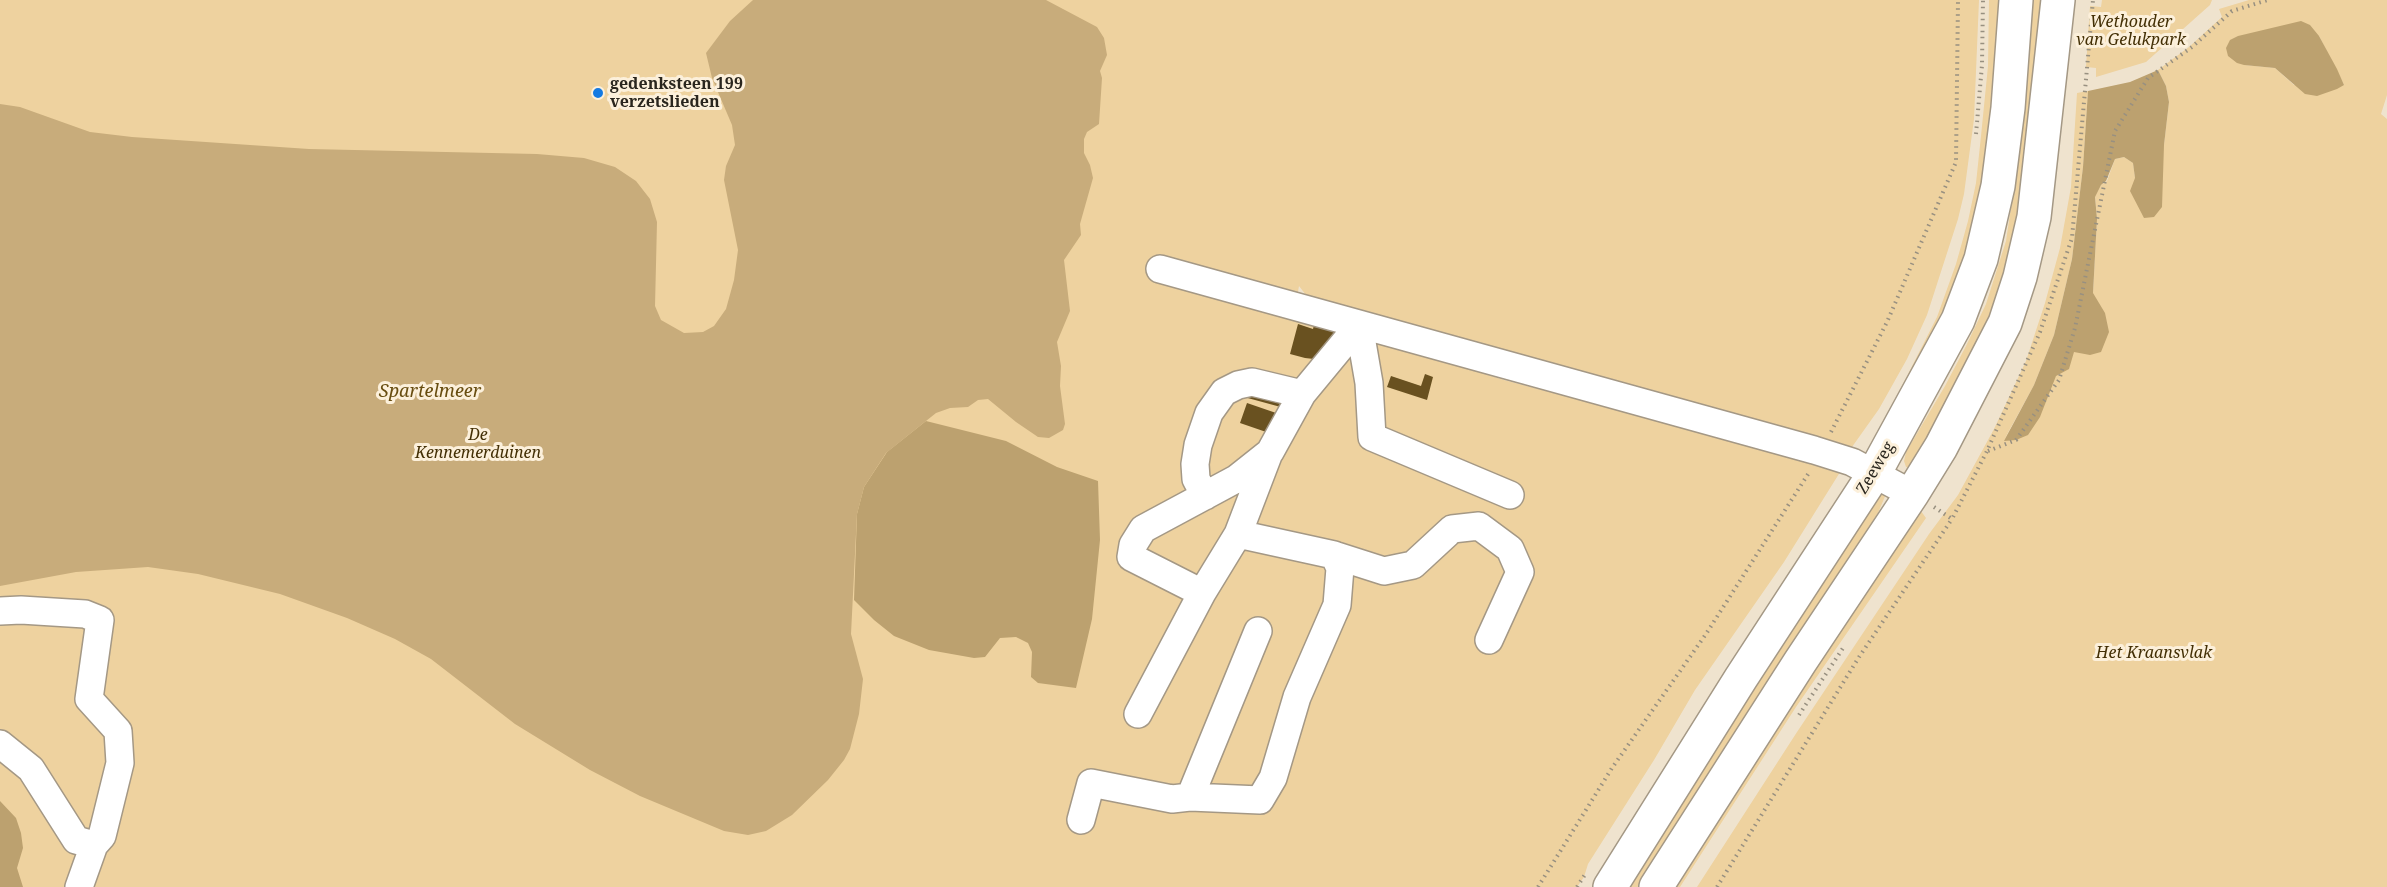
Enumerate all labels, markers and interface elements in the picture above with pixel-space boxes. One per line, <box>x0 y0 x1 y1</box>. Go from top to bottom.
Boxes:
park label: Wethouder van Gelukpark <box>2076 12 2186 50</box>
place label: gedenksteen 199 verzetslieden <box>610 74 743 112</box>
marker: gedenksteen 199 verzetslieden <box>591 86 605 100</box>
water label: Spartelmeer <box>379 381 481 403</box>
park label: De Kennemerduinen <box>415 425 541 463</box>
street label: Zeeweg <box>1853 438 1899 498</box>
park label: Het Kraansvlak <box>2096 643 2212 663</box>

